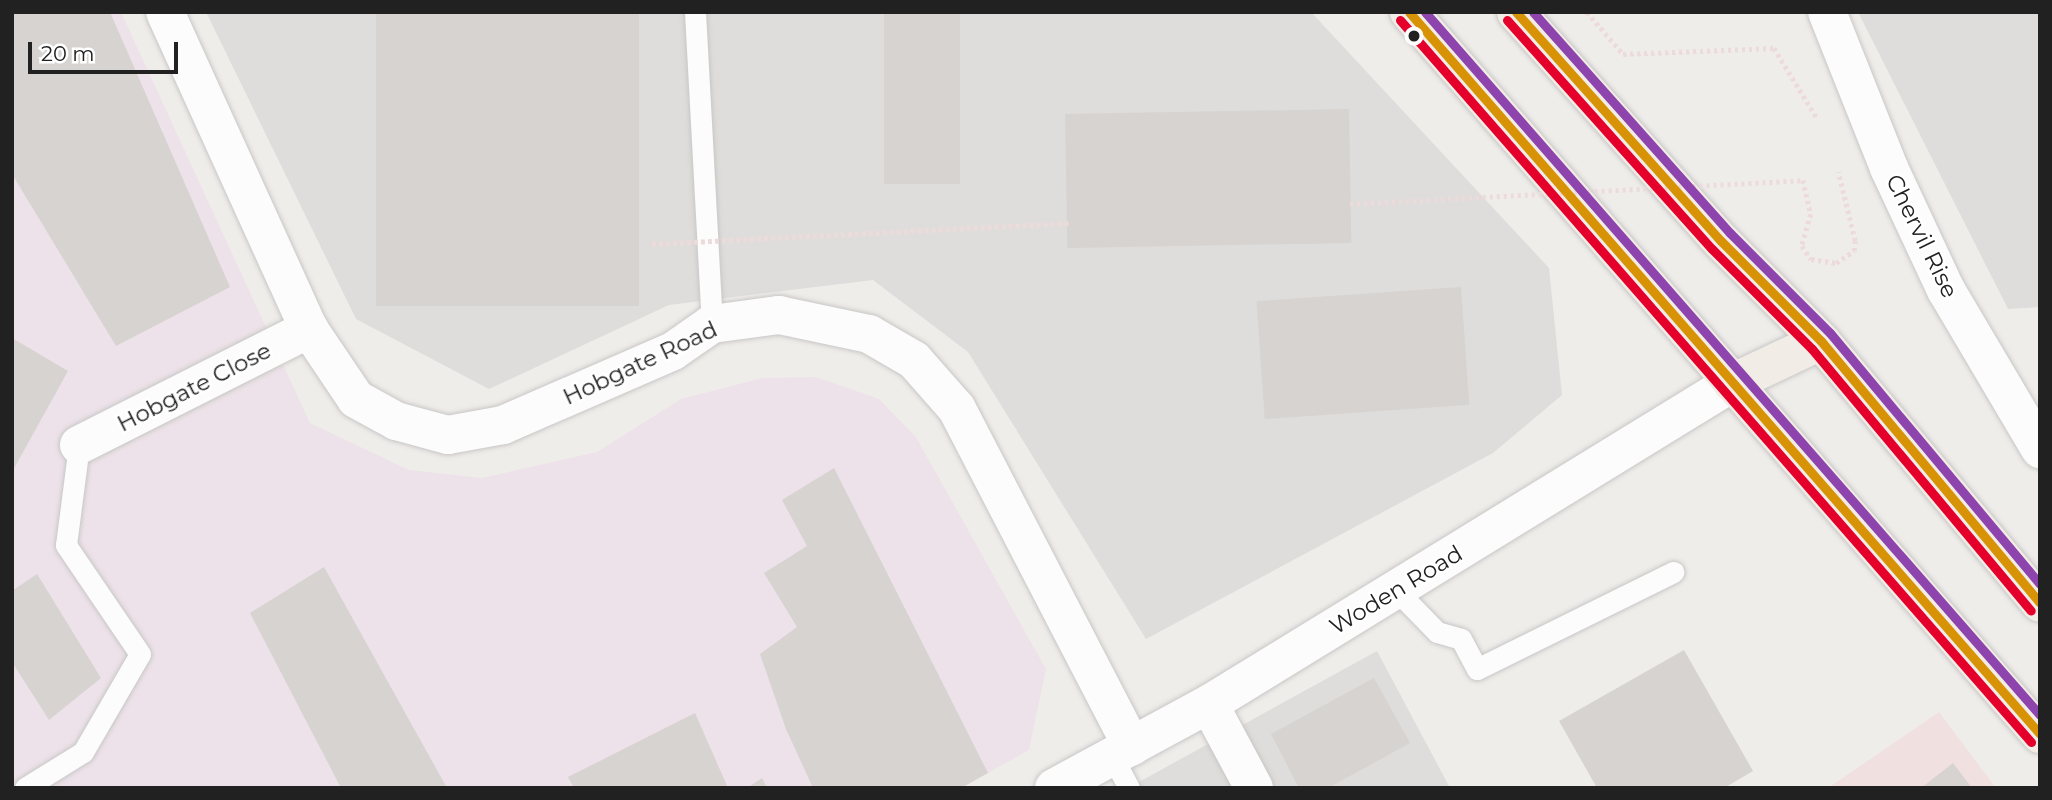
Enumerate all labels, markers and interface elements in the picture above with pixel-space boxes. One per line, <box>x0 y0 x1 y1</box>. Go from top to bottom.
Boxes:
scale bar <box>32 28 182 72</box>
unlabelled marker <box>1407 29 1421 43</box>
text: 20 m <box>41 41 95 66</box>
street label: Chervil Rise <box>1880 170 1964 302</box>
street label: Hobgate Road <box>558 315 722 411</box>
street label: Hobgate Close <box>112 336 276 438</box>
street label: Woden Road <box>1325 540 1467 640</box>

